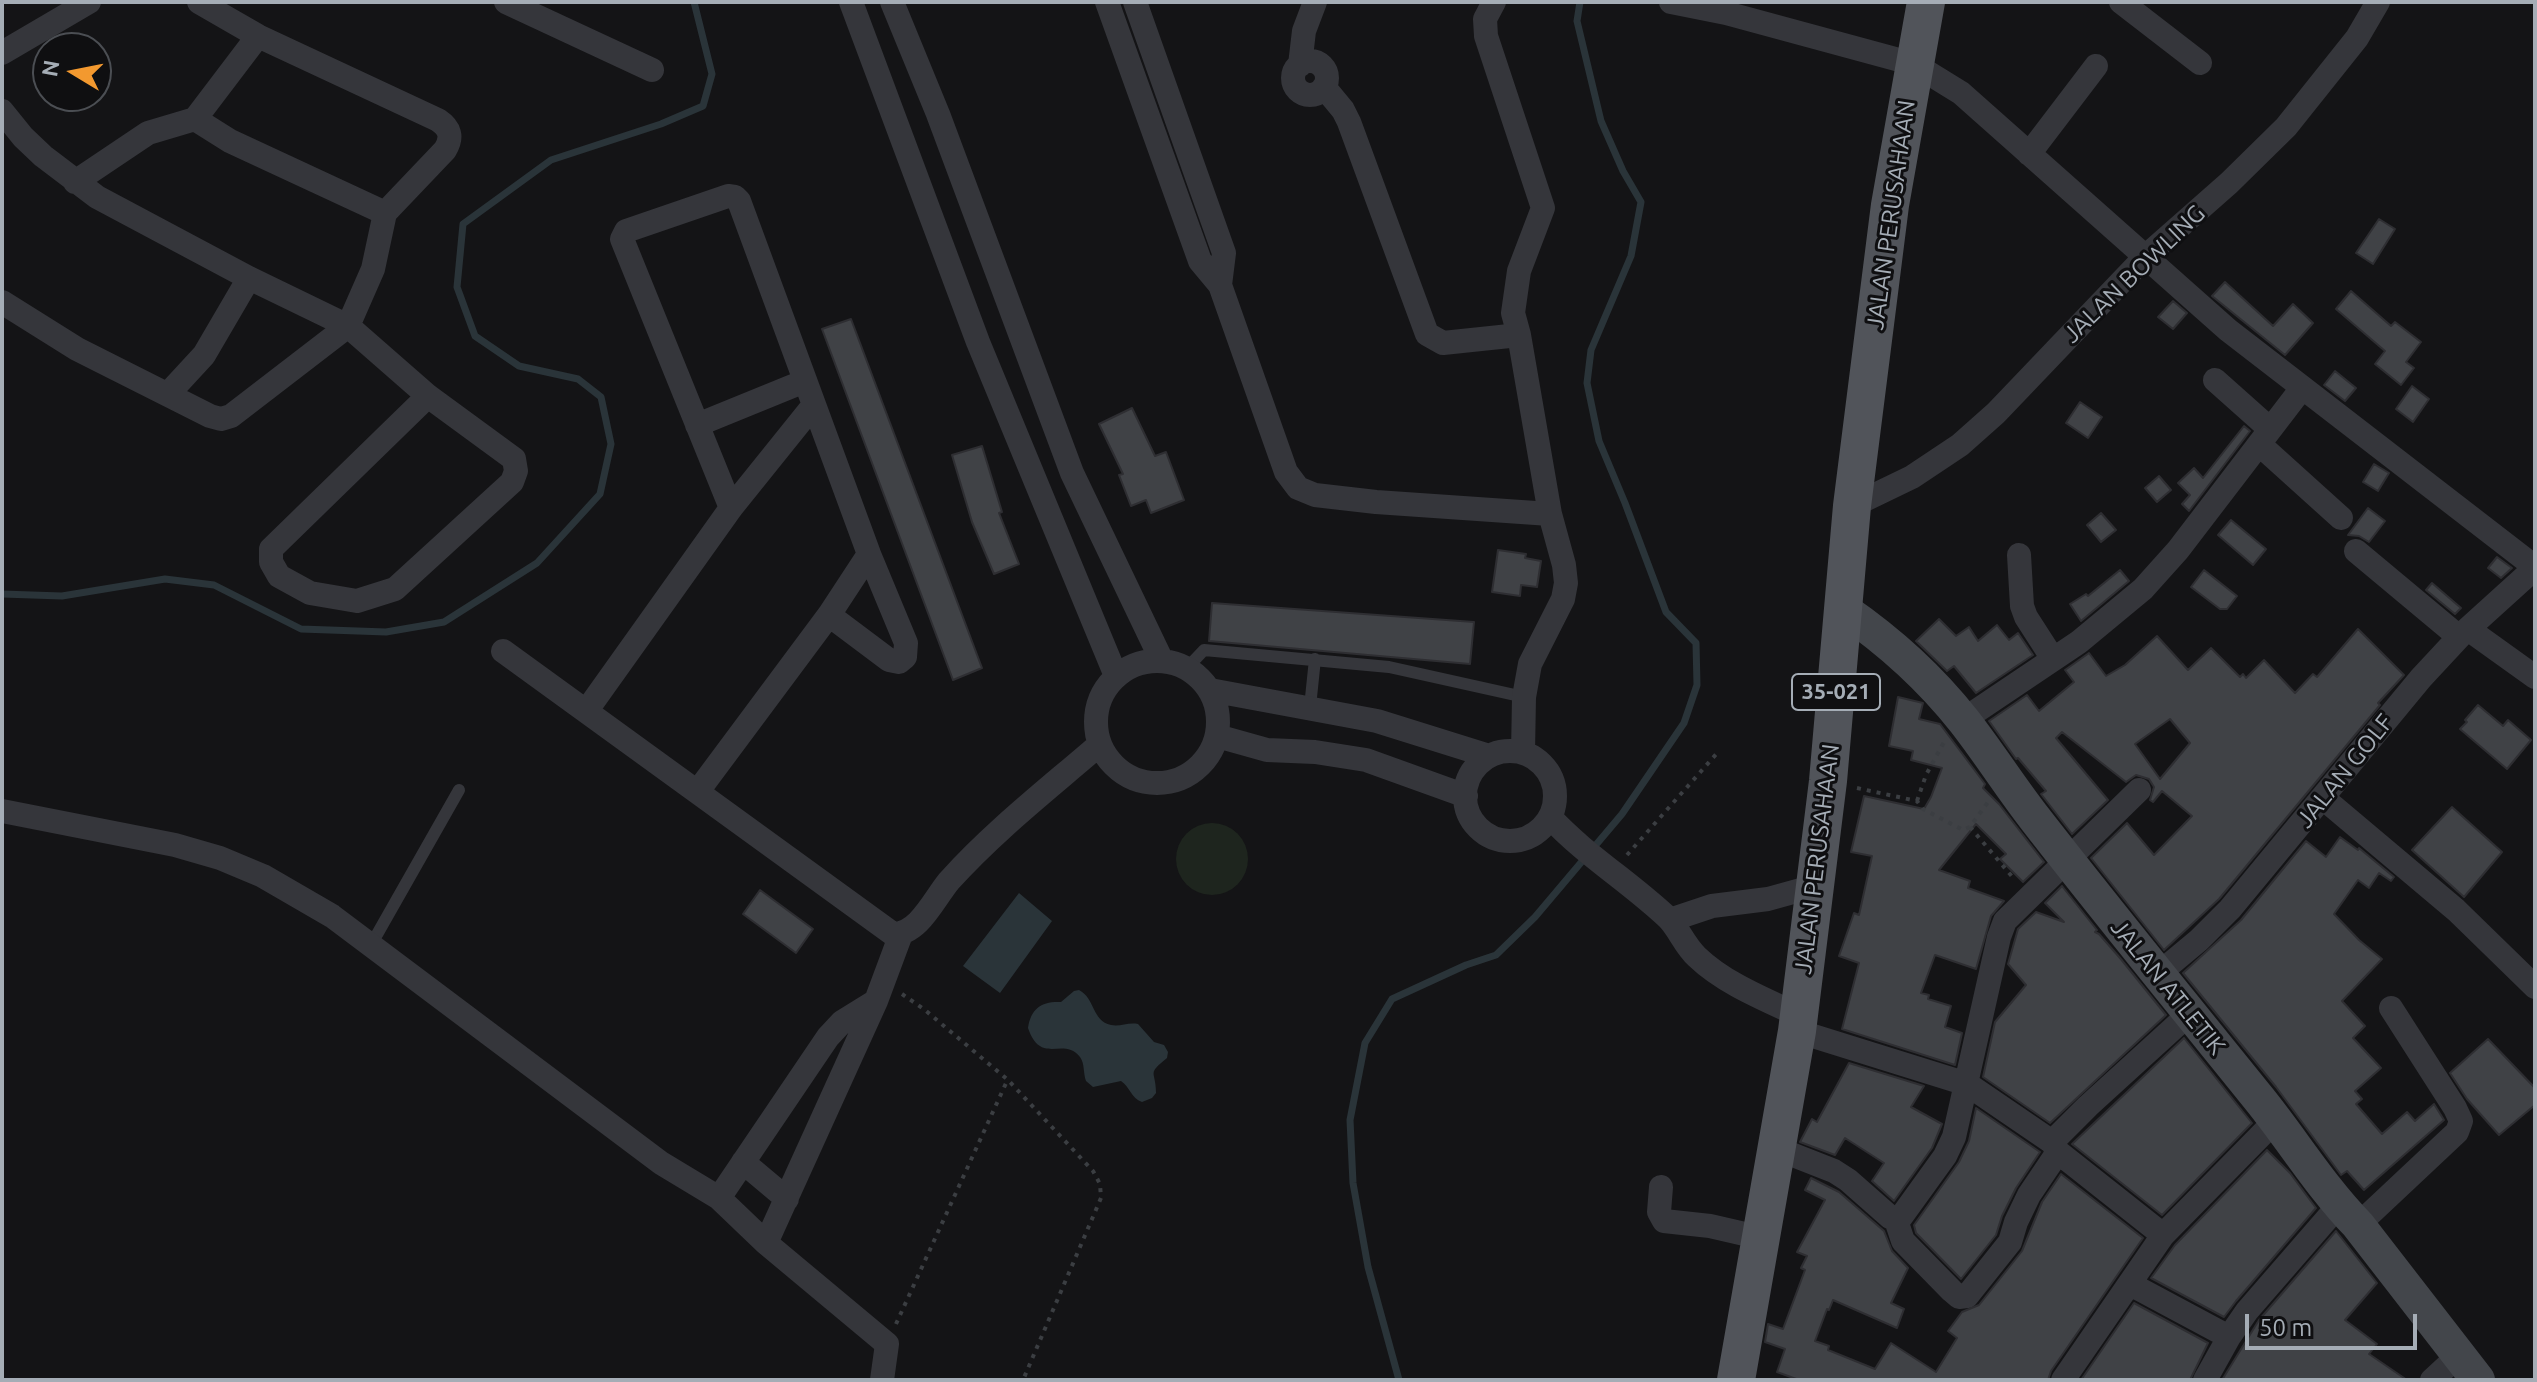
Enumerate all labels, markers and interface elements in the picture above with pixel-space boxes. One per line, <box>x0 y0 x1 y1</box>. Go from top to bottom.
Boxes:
north arrow <box>32 32 112 112</box>
text: N <box>36 58 64 78</box>
street label: JALAN PERUSAHAAN <box>1861 98 1921 332</box>
street label: JALAN BOWLING <box>2057 199 2211 349</box>
road number: 35-021 <box>1792 674 1880 710</box>
street label: JALAN GOLF <box>2290 708 2400 834</box>
street label: JALAN PERUSAHAAN <box>1789 742 1845 976</box>
street label: JALAN ATLETIK <box>2105 913 2231 1061</box>
scale bar <box>2249 1298 2421 1348</box>
text: 50 m <box>2259 1314 2312 1341</box>

